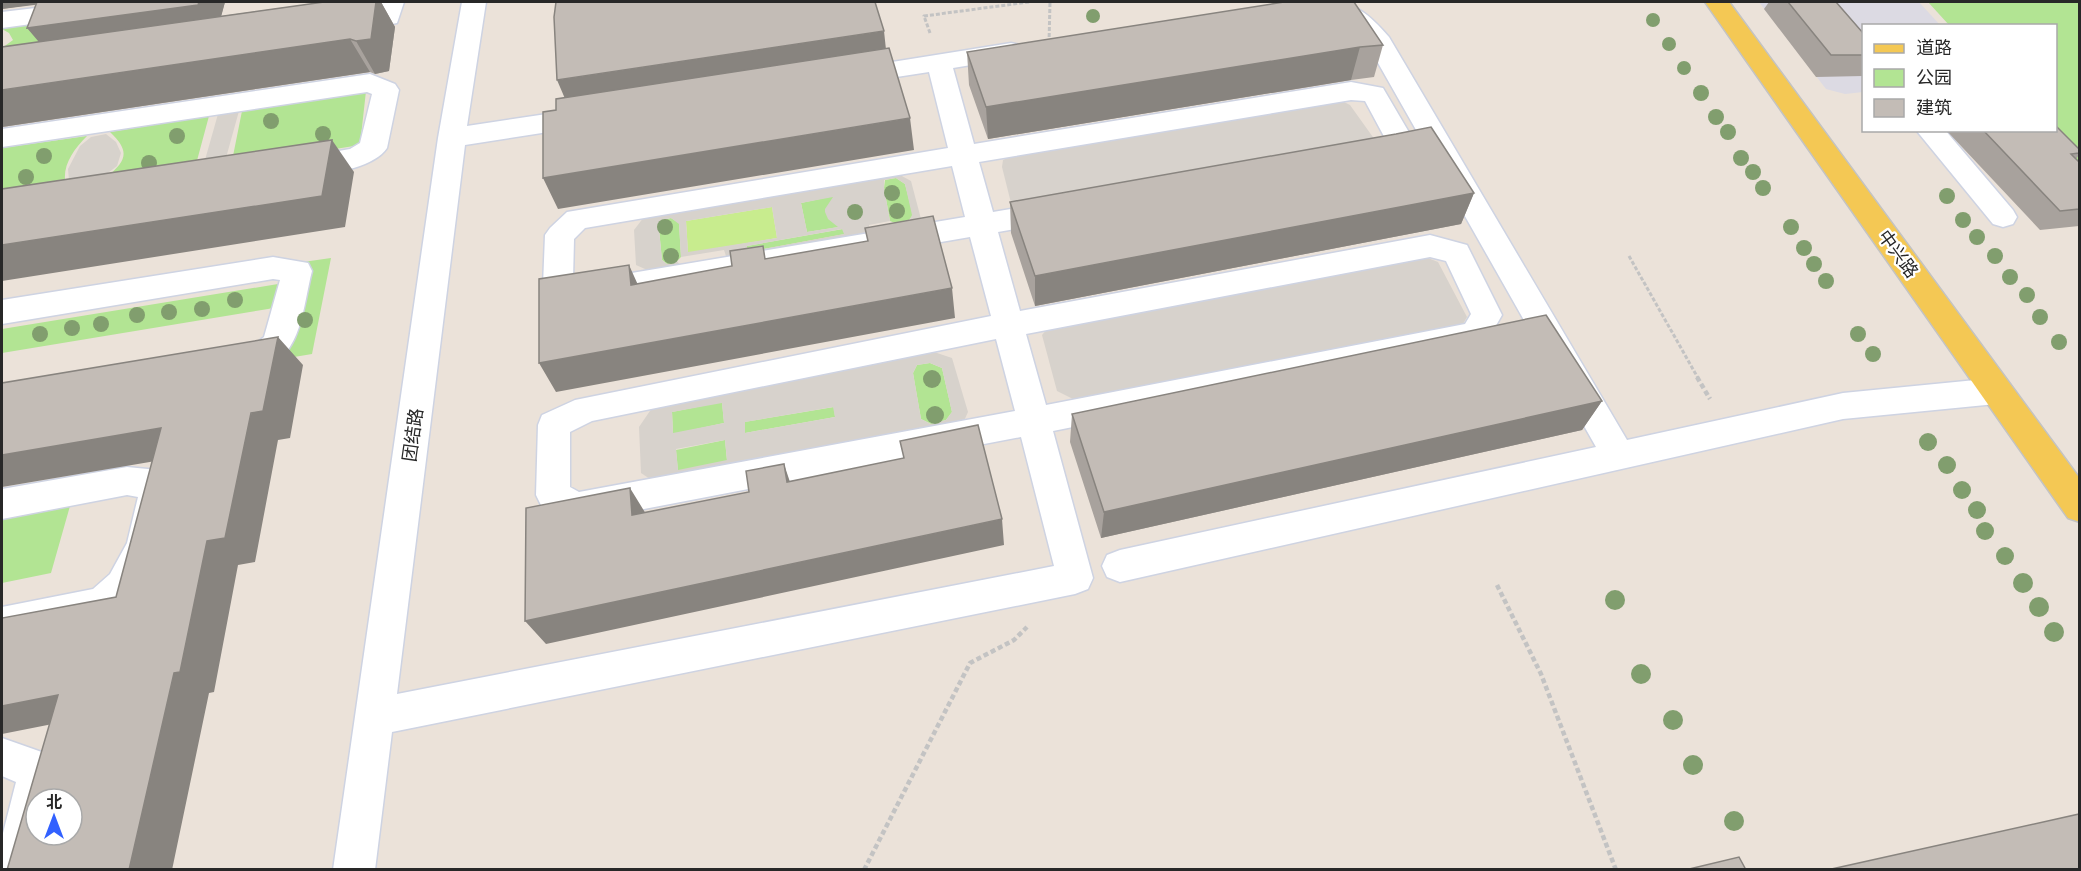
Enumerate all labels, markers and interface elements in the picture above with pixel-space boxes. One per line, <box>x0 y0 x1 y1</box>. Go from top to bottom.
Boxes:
legend <box>1862 24 2057 132</box>
text: 道路 <box>1916 37 1952 58</box>
text: 公园 <box>1916 67 1952 88</box>
text: 建筑 <box>1916 97 1952 118</box>
street label: 中兴路 <box>1874 226 1923 282</box>
street label: 团结路 <box>398 407 427 463</box>
north arrow <box>24 787 84 847</box>
text: 北 <box>46 793 62 812</box>

